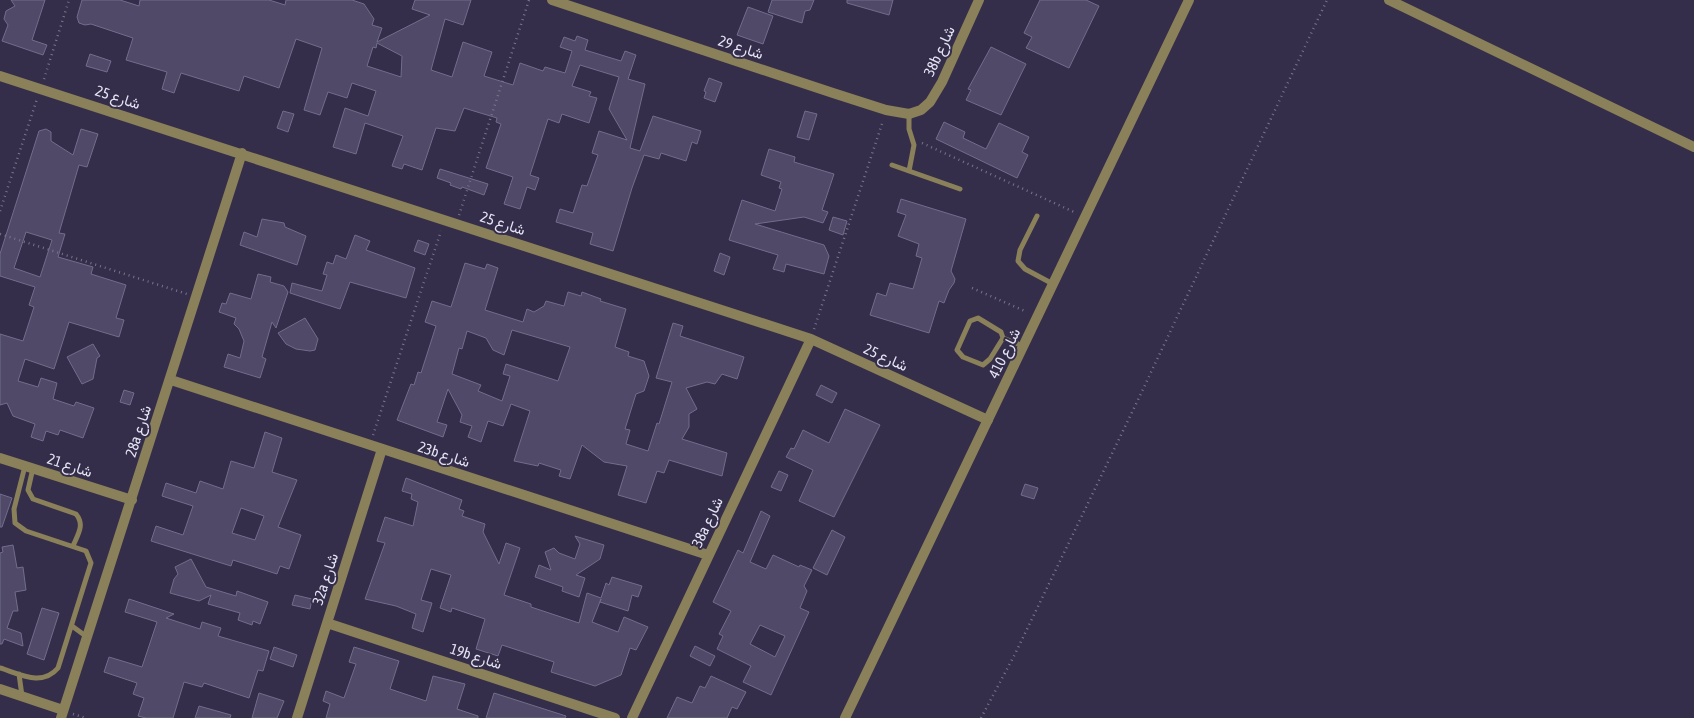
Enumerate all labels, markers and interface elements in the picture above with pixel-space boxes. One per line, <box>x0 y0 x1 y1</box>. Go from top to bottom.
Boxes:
street label: 38b شارع <box>920 23 961 80</box>
street label: شارع 29 <box>715 32 766 65</box>
street label: شارع 25 <box>92 82 143 115</box>
street label: شارع 25 <box>477 208 528 241</box>
street label: شارع 410 <box>985 325 1026 382</box>
street label: شارع 25 <box>860 340 911 377</box>
street label: 28a شارع <box>122 403 157 460</box>
street label: 23b شارع <box>415 438 472 473</box>
street label: شارع 21 <box>44 450 95 483</box>
street label: 38a شارع <box>688 494 729 551</box>
street label: 32a شارع <box>309 551 344 608</box>
street label: 19b شارع <box>447 640 504 675</box>

